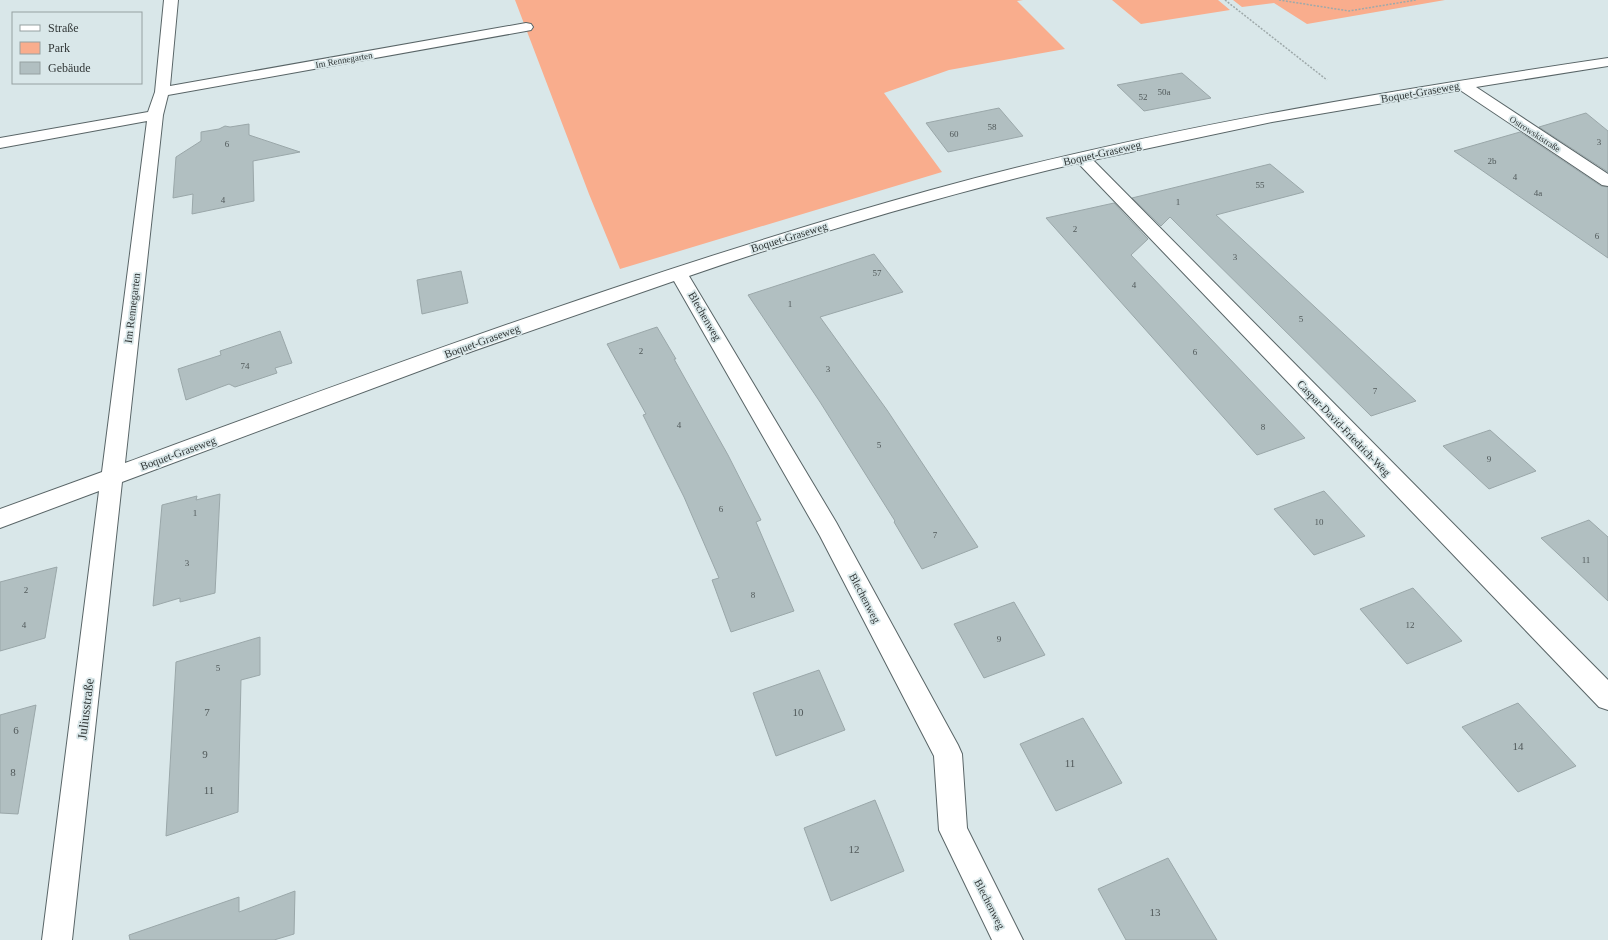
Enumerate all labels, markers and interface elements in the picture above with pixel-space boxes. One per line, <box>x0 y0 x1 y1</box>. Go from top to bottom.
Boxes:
legend <box>12 12 142 84</box>
text: Straße <box>48 21 79 35</box>
text: Park <box>48 41 70 55</box>
street label: Im Rennegarten <box>315 50 374 70</box>
text: Gebäude <box>48 61 91 75</box>
street label: Boquet-Graseweg <box>1380 79 1461 105</box>
house number: 50a <box>1158 87 1171 97</box>
house number: 52 <box>1139 92 1148 102</box>
street label: Ostrowskistraße <box>1508 114 1562 154</box>
house number: 58 <box>988 122 997 132</box>
house number: 60 <box>950 129 959 139</box>
house number: 3 <box>1597 137 1602 147</box>
street label: Boquet-Graseweg <box>1062 138 1143 168</box>
house number: 6 <box>225 139 230 149</box>
house number: 2b <box>1488 156 1497 166</box>
house number: 4 <box>1513 172 1518 182</box>
house number: 55 <box>1256 180 1265 190</box>
house number: 4a <box>1534 188 1542 198</box>
house number: 4 <box>221 195 226 205</box>
house number: 1 <box>1176 197 1180 207</box>
street label: Boquet-Graseweg <box>749 220 829 254</box>
house number: 2 <box>1073 224 1077 234</box>
house number: 6 <box>1595 231 1600 241</box>
house number: 3 <box>1233 252 1238 262</box>
house number: 57 <box>873 268 882 278</box>
street label: Im Rennegarten <box>122 272 142 344</box>
house number: 4 <box>1132 280 1137 290</box>
street label: Blechenweg <box>686 289 724 343</box>
house number: 1 <box>788 299 792 309</box>
house number: 5 <box>1299 314 1304 324</box>
street label: Boquet-Graseweg <box>443 322 522 360</box>
house number: 2 <box>639 346 643 356</box>
house number: 6 <box>1193 347 1198 357</box>
house number: 74 <box>241 361 250 371</box>
house number: 3 <box>826 364 831 374</box>
street label: Caspar-David-Friedrich-Weg <box>1295 378 1393 479</box>
house number: 7 <box>1373 386 1378 396</box>
house number: 4 <box>677 420 682 430</box>
house number: 8 <box>1261 422 1266 432</box>
street label: Boquet-Graseweg <box>139 434 218 472</box>
house number: 5 <box>877 440 882 450</box>
house number: 9 <box>1487 454 1492 464</box>
house number: 6 <box>719 504 724 514</box>
house number: 1 <box>193 508 197 518</box>
house number: 10 <box>1315 517 1324 527</box>
house number: 7 <box>933 530 938 540</box>
house number: 11 <box>1582 555 1590 565</box>
house number: 3 <box>185 558 190 568</box>
street label: Blechenweg <box>847 571 883 625</box>
house number: 2 <box>24 585 28 595</box>
house number: 8 <box>751 590 756 600</box>
house number: 4 <box>22 620 27 630</box>
house number: 12 <box>1406 620 1415 630</box>
house number: 9 <box>997 634 1002 644</box>
house number: 5 <box>216 663 221 673</box>
street label: Juliusstraße <box>74 677 97 740</box>
house number: 7 <box>204 706 210 718</box>
house number: 10 <box>793 706 804 718</box>
house number: 6 <box>13 724 19 736</box>
house number: 14 <box>1513 740 1524 752</box>
house number: 9 <box>202 748 208 760</box>
house number: 11 <box>1065 757 1075 769</box>
house number: 8 <box>10 766 16 778</box>
house number: 11 <box>204 784 214 796</box>
house number: 12 <box>849 843 860 855</box>
street label: Blechenweg <box>972 877 1008 931</box>
house number: 13 <box>1150 906 1161 918</box>

